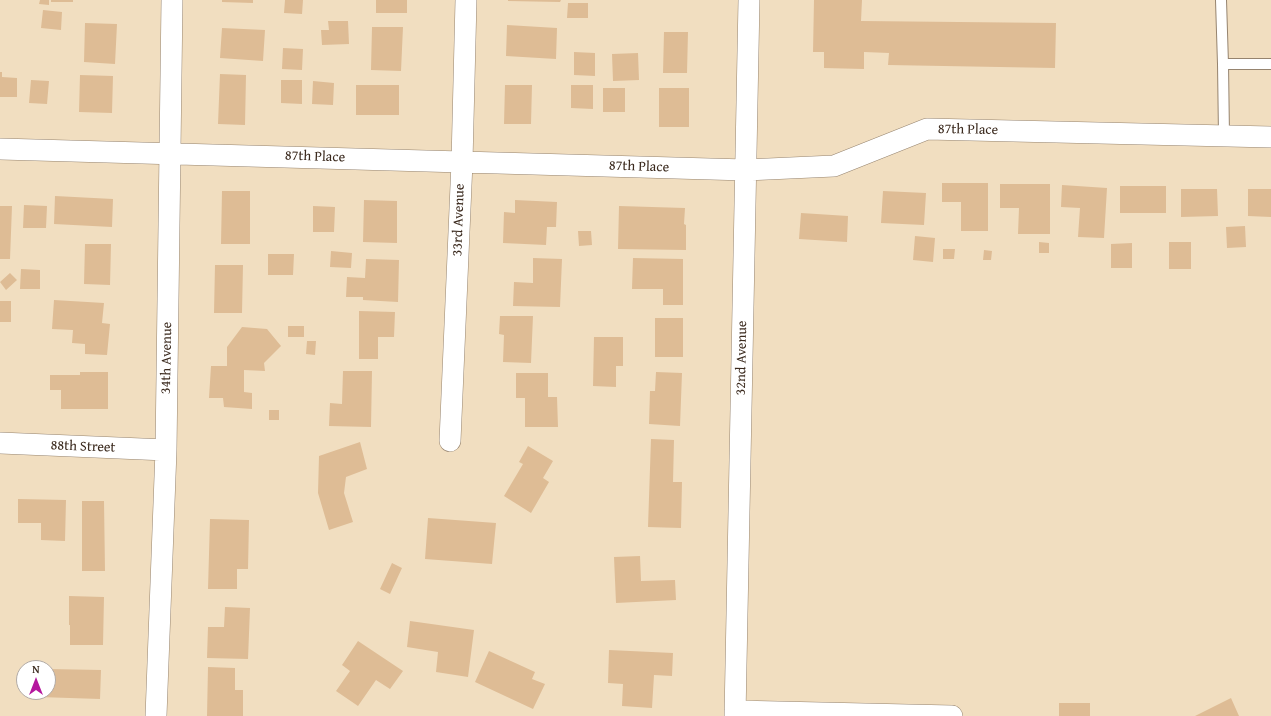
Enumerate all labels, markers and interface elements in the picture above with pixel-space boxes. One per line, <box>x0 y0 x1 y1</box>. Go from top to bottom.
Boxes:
street label: 87th Place <box>938 121 998 139</box>
street label: 87th Place <box>285 148 345 166</box>
street label: 87th Place <box>609 158 669 176</box>
street label: 33rd Avenue <box>449 183 469 257</box>
street label: 32nd Avenue <box>733 320 751 396</box>
street label: 34th Avenue <box>158 322 176 394</box>
street label: 88th Street <box>50 437 116 457</box>
north arrow <box>16 660 56 700</box>
text: N <box>32 661 40 677</box>

